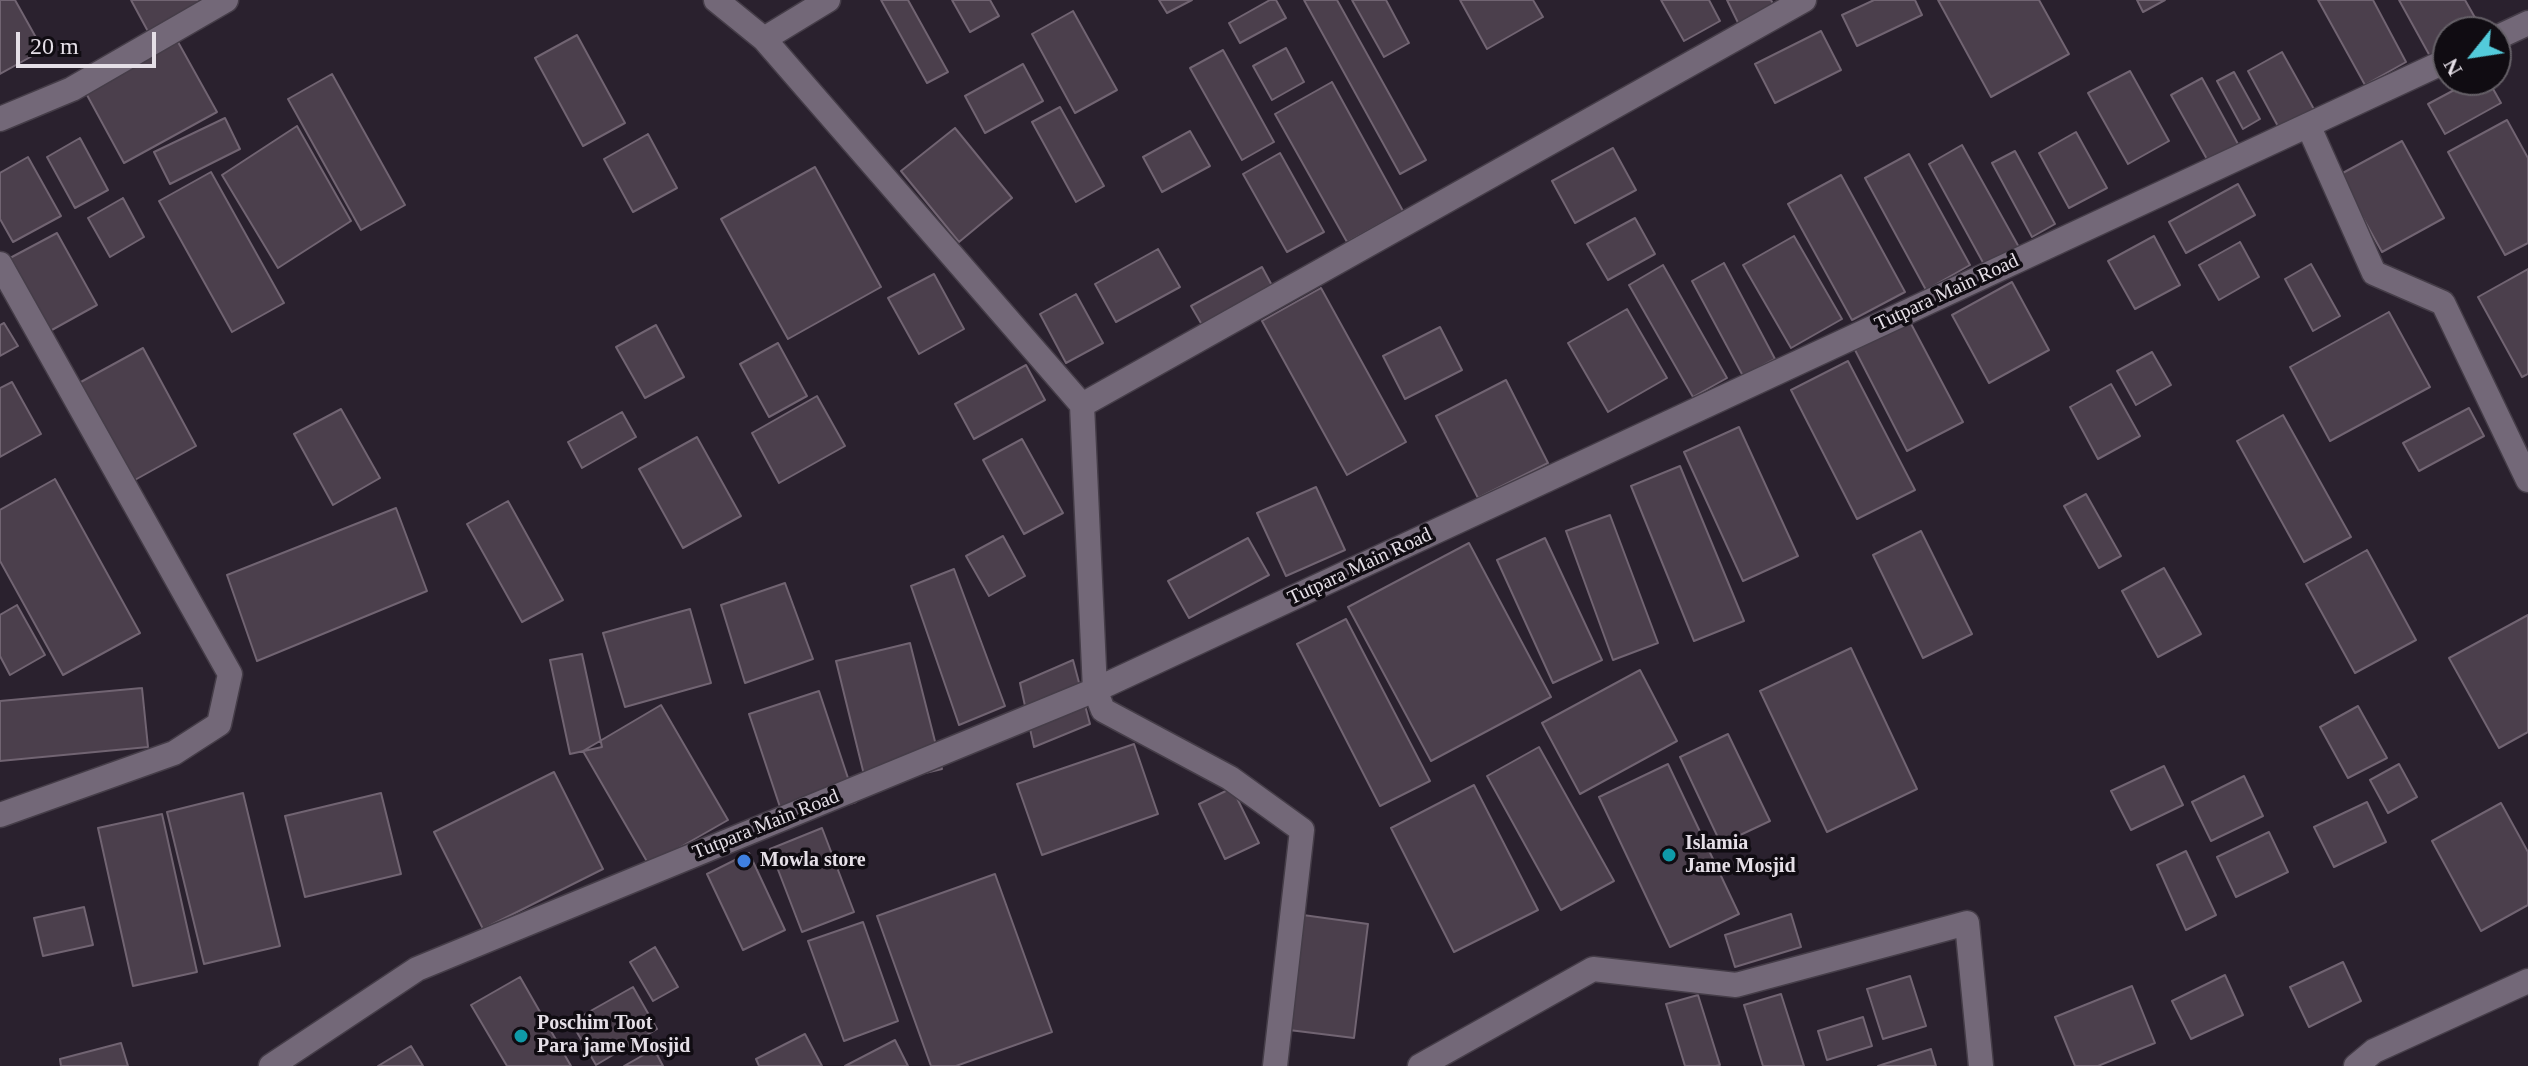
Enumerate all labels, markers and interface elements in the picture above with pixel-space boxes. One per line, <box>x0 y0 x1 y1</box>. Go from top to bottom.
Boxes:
scale bar <box>20 16 160 66</box>
north arrow <box>2432 16 2512 96</box>
text: 20 m <box>30 33 79 59</box>
text: N <box>2438 54 2467 80</box>
street label: Tutpara Main Road <box>1871 249 2023 337</box>
street label: Tutpara Main Road <box>1284 523 1436 611</box>
street label: Tutpara Main Road <box>689 785 843 865</box>
place label: Islamia Jame Mosjid <box>1685 832 1796 879</box>
marker: Islamia Jame Mosjid <box>1660 846 1678 864</box>
place label: Mowla store <box>760 849 866 873</box>
marker: Mowla store <box>735 852 753 870</box>
place label: Poschim Toot Para jame Mosjid <box>537 1012 690 1059</box>
marker: Poschim Toot Para jame Mosjid <box>512 1027 530 1045</box>

